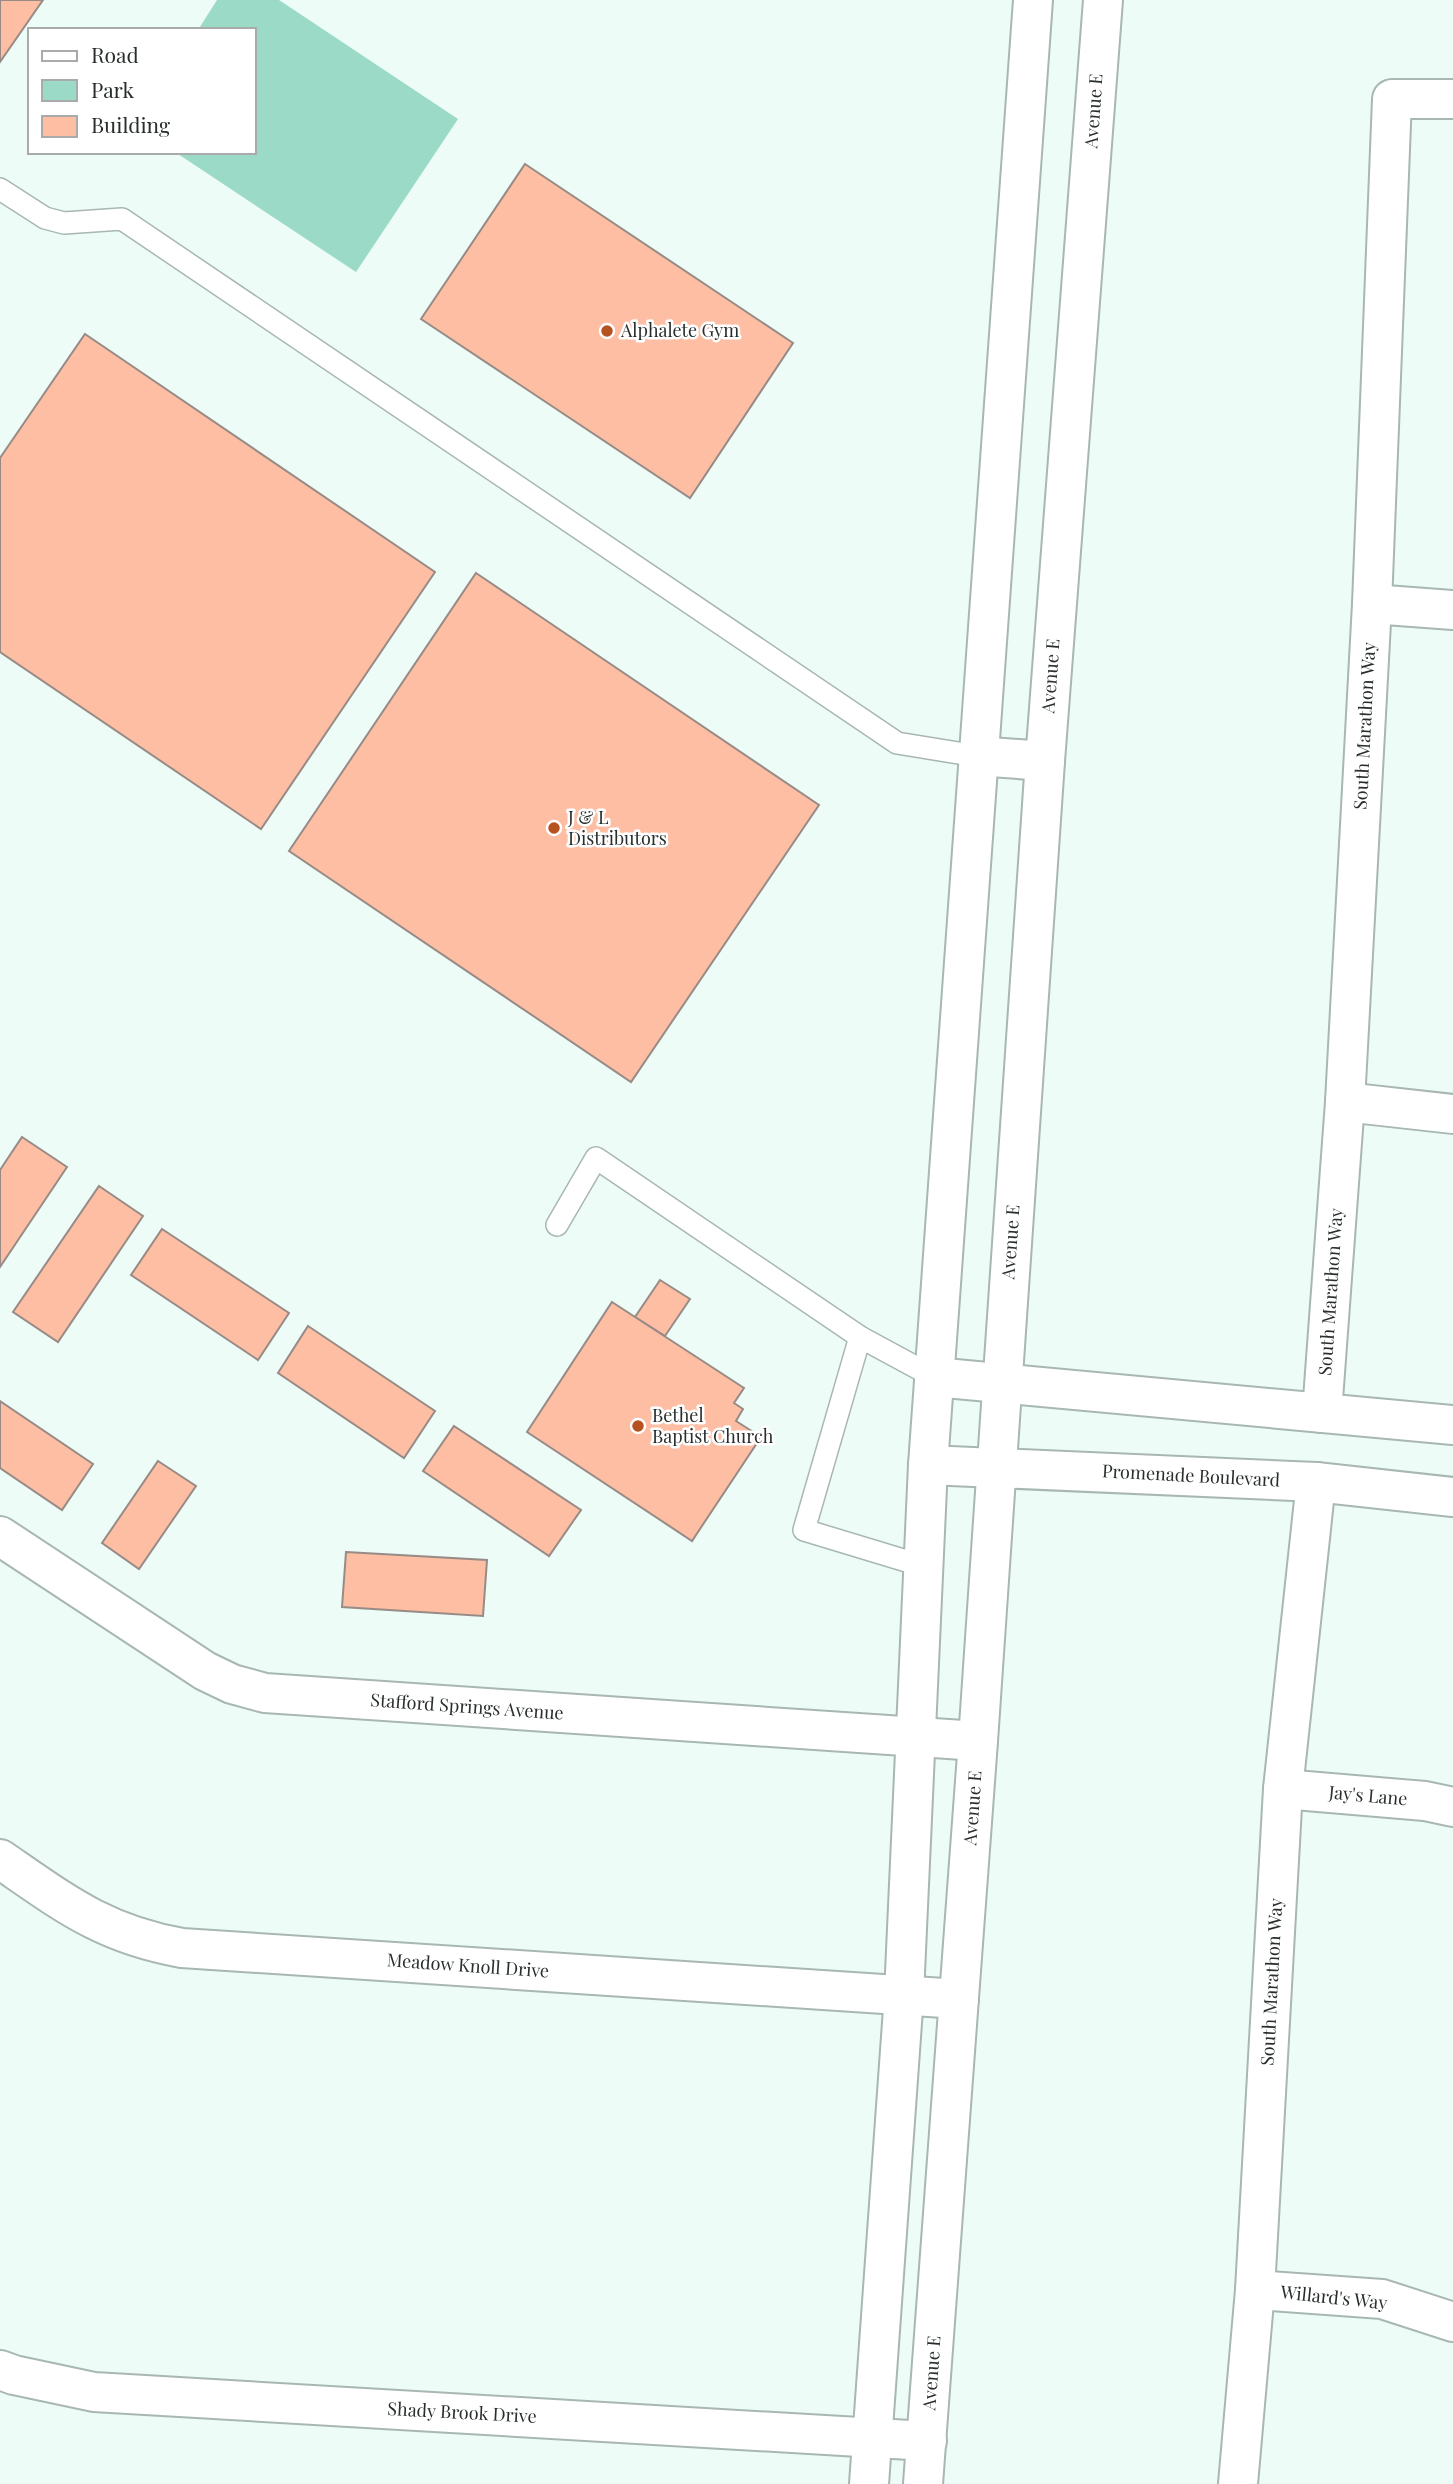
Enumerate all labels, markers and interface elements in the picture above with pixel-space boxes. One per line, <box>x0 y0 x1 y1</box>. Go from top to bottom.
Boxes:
legend <box>28 28 256 154</box>
text: Road <box>91 40 139 68</box>
street label: Avenue E <box>1078 73 1108 150</box>
text: Park <box>91 75 135 103</box>
text: Building <box>91 110 170 138</box>
place label: Alphalete Gym <box>620 318 739 342</box>
marker: Alphalete Gym <box>599 323 615 339</box>
street label: Avenue E <box>1035 638 1065 715</box>
street label: South Marathon Way <box>1348 642 1380 810</box>
place label: J & L Distributors <box>567 805 667 850</box>
marker: J & L Distributors <box>546 820 562 836</box>
street label: Avenue E <box>995 1204 1025 1281</box>
street label: South Marathon Way <box>1312 1207 1348 1376</box>
place label: Bethel Baptist Church <box>652 1403 774 1448</box>
marker: Bethel Baptist Church <box>630 1418 646 1434</box>
street label: Promenade Boulevard <box>1101 1458 1281 1492</box>
street label: Stafford Springs Avenue <box>370 1687 565 1725</box>
street label: Avenue E <box>957 1770 987 1847</box>
street label: Jay's Lane <box>1327 1780 1408 1810</box>
street label: South Marathon Way <box>1255 1898 1287 2066</box>
street label: Meadow Knoll Drive <box>386 1947 550 1983</box>
street label: Willard's Way <box>1279 2279 1389 2315</box>
street label: Avenue E <box>916 2335 946 2412</box>
street label: Shady Brook Drive <box>387 2396 537 2428</box>

